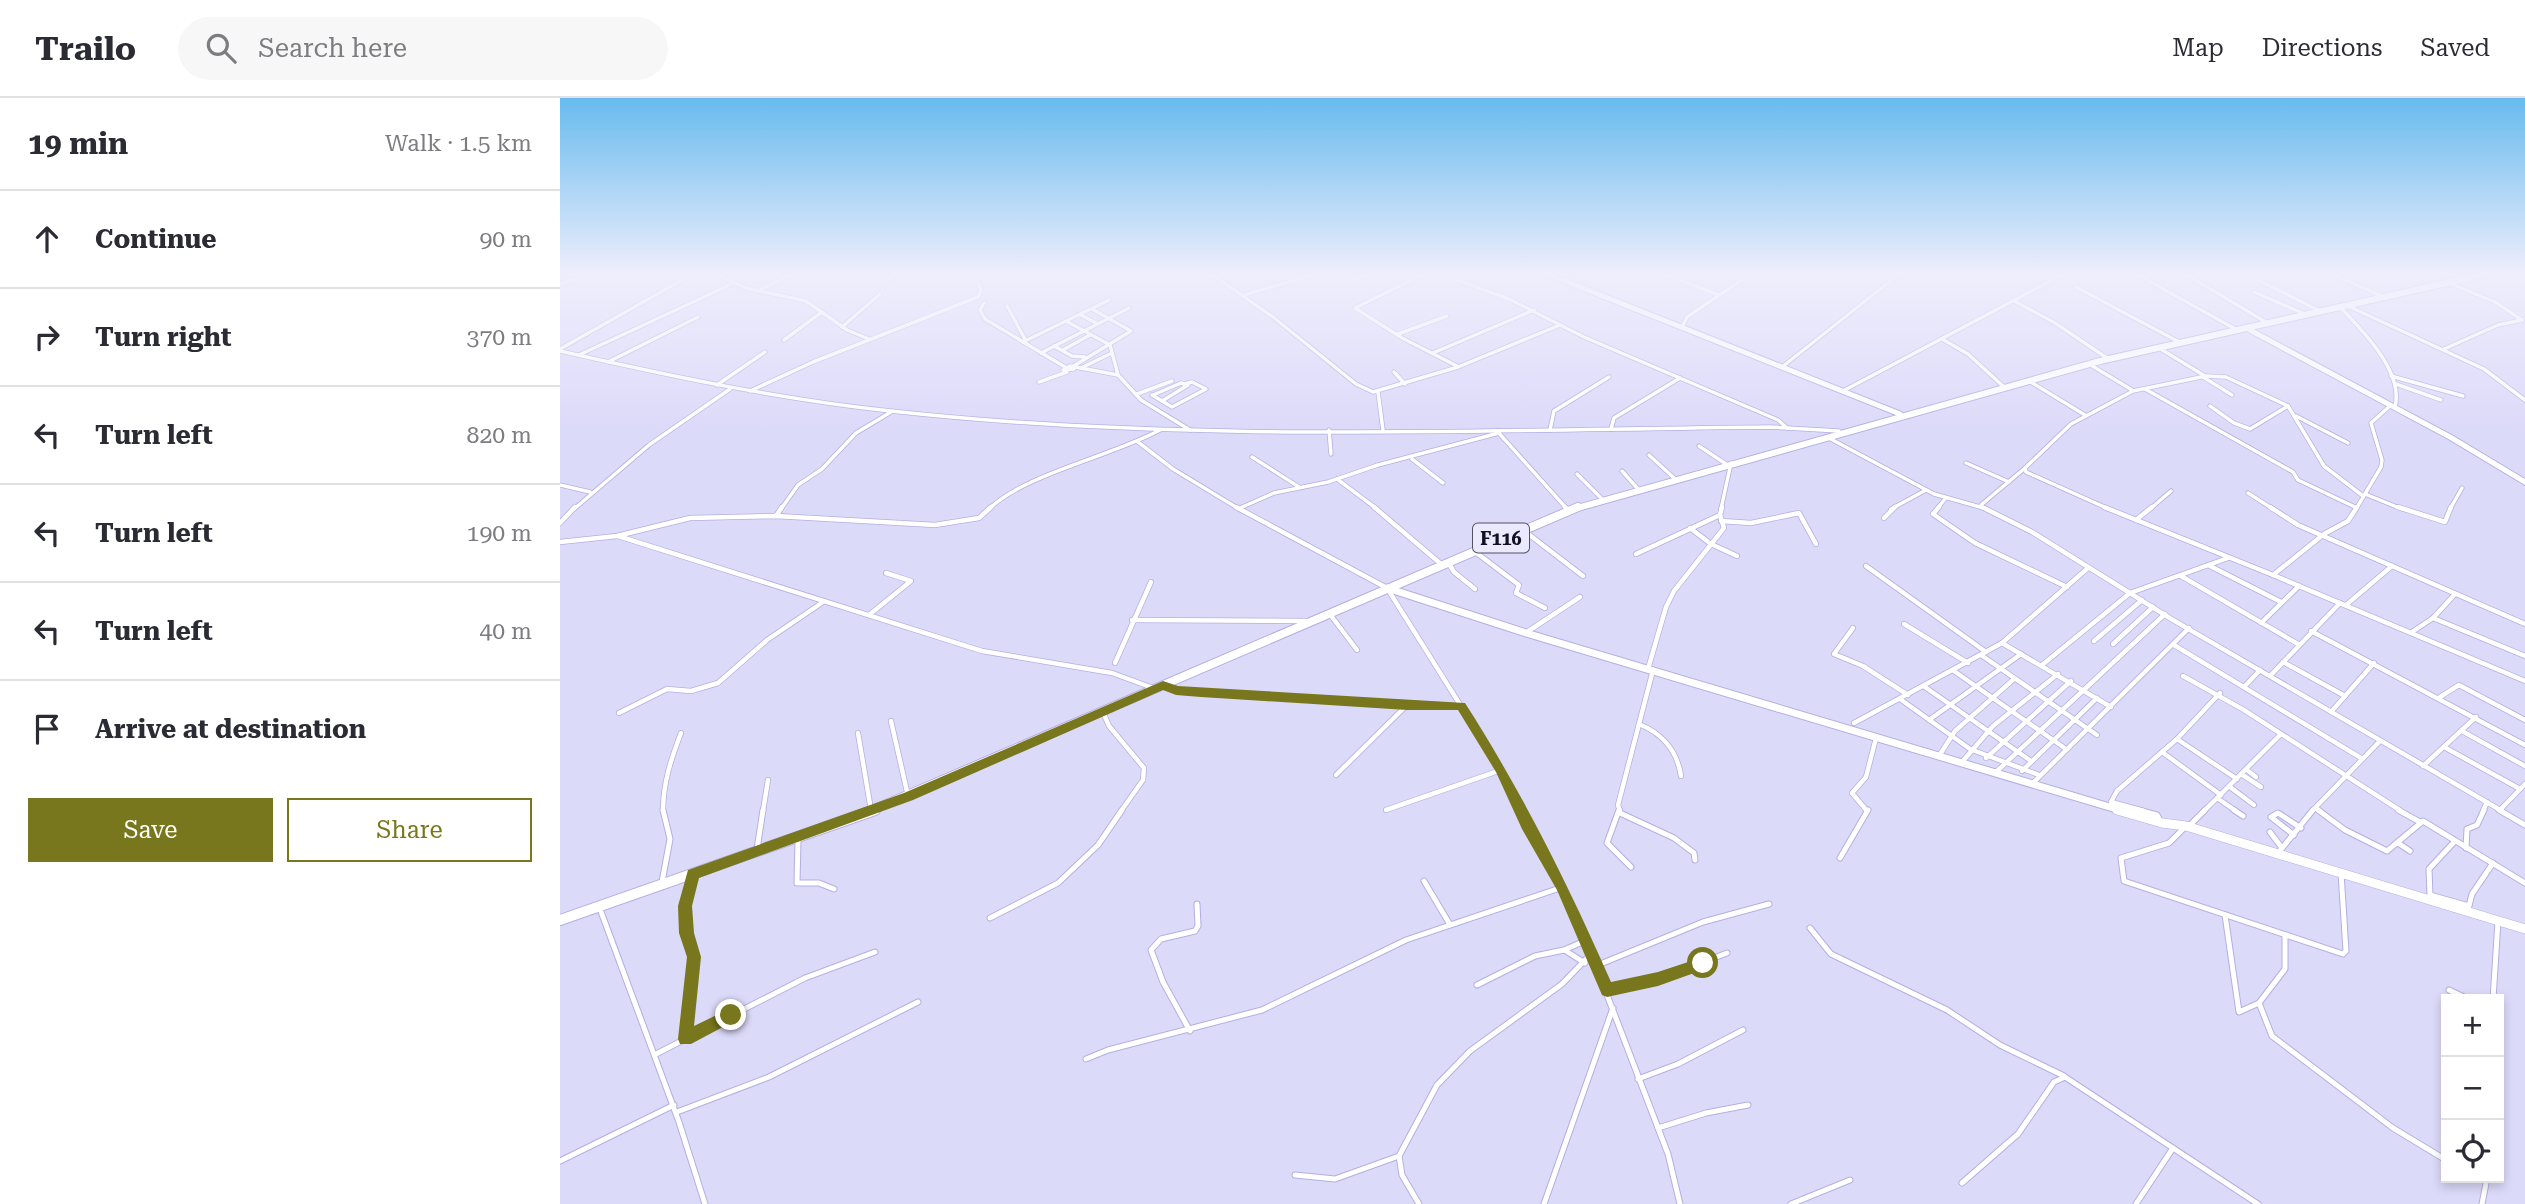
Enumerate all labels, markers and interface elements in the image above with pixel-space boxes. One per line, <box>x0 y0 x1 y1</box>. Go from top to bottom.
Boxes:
search box <box>178 17 668 80</box>
text: Trailo <box>35 29 136 68</box>
icon: search <box>202 29 240 67</box>
text: Search here <box>258 33 407 63</box>
text: Map <box>2172 34 2224 62</box>
text: Directions <box>2262 34 2382 62</box>
text: Saved <box>2420 34 2490 62</box>
text: 19 min <box>28 126 128 161</box>
text: Walk · 1.5 km <box>385 130 532 157</box>
icon: ahead <box>28 220 66 258</box>
text: Continue <box>95 224 217 254</box>
text: 90 m <box>479 226 532 253</box>
icon: right <box>28 318 66 356</box>
text: Turn right <box>95 322 231 352</box>
text: 370 m <box>467 324 532 351</box>
icon: left <box>28 416 66 454</box>
text: Turn left <box>95 420 213 450</box>
text: 820 m <box>467 422 532 449</box>
icon: left <box>28 514 66 552</box>
text: Turn left <box>95 518 213 548</box>
text: 190 m <box>467 520 532 547</box>
road number: F116 <box>1473 524 1529 552</box>
icon: left <box>28 612 66 650</box>
text: Turn left <box>95 616 213 646</box>
text: 40 m <box>479 618 532 645</box>
icon: arrive <box>28 710 66 748</box>
text: Arrive at destination <box>95 714 366 744</box>
button: Save <box>28 798 273 862</box>
button: Share <box>287 798 532 862</box>
route start <box>1687 947 1718 978</box>
map controls <box>2441 994 2504 1183</box>
button: + <box>2441 994 2504 1057</box>
route end <box>715 999 746 1030</box>
button: − <box>2441 1057 2504 1120</box>
button: locate <box>2441 1120 2504 1183</box>

